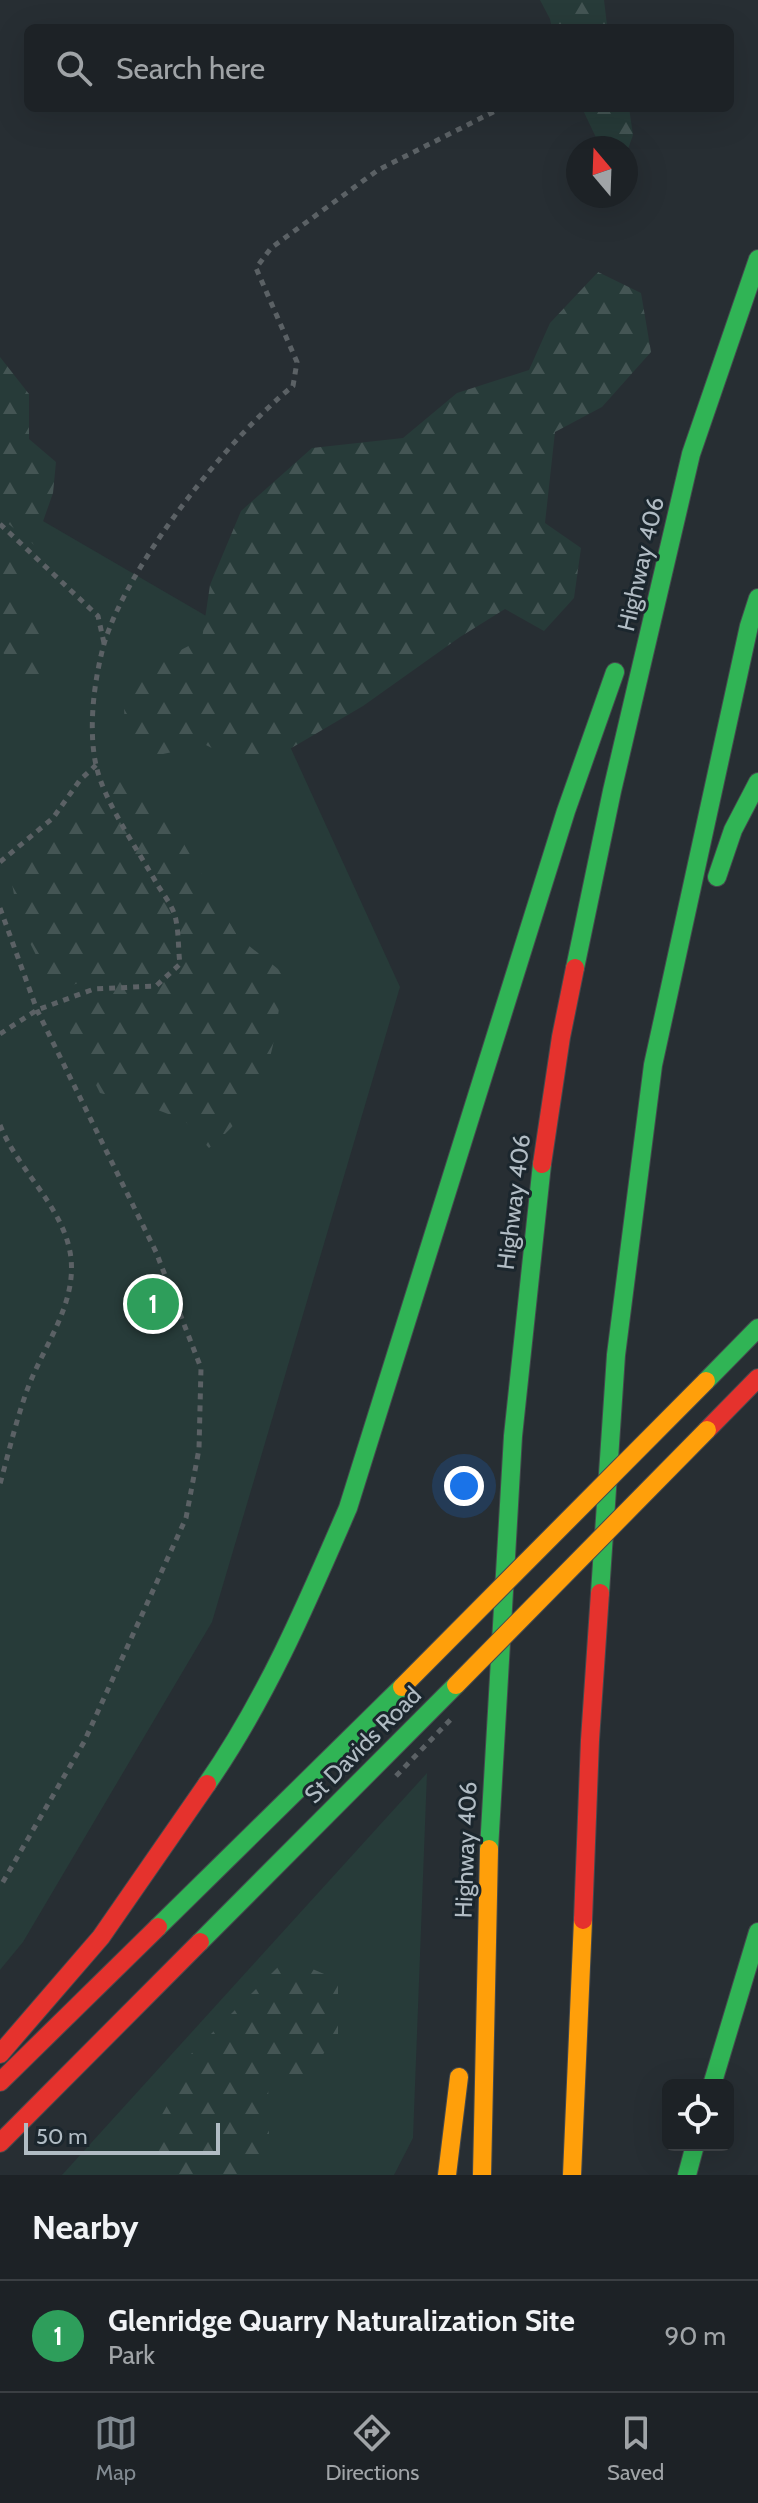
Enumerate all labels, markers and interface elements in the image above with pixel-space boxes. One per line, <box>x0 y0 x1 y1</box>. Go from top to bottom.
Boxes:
search box <box>24 24 734 112</box>
icon: search <box>52 46 96 90</box>
text: Search here <box>116 50 265 87</box>
north arrow <box>566 136 638 208</box>
street label: Highway 406 <box>611 494 670 634</box>
street label: Highway 406 <box>491 1132 536 1272</box>
pin: 1 <box>127 1274 179 1334</box>
your location <box>444 1466 484 1506</box>
street label: St Davids Road <box>298 1680 427 1809</box>
street label: Highway 406 <box>449 1781 482 1919</box>
map controls <box>662 2079 734 2151</box>
button: locate <box>662 2079 734 2151</box>
scale bar <box>24 2119 220 2155</box>
text: 50 m <box>36 2123 88 2150</box>
text: Nearby <box>32 2206 139 2248</box>
text: Glenridge Quarry Naturalization Site <box>108 2302 575 2339</box>
text: 1 <box>53 2320 63 2352</box>
text: 90 m <box>664 2320 726 2352</box>
text: Park <box>108 2339 155 2371</box>
tab: Map <box>94 2411 138 2486</box>
tab: Directions <box>325 2411 419 2486</box>
tab: Saved <box>607 2411 664 2486</box>

